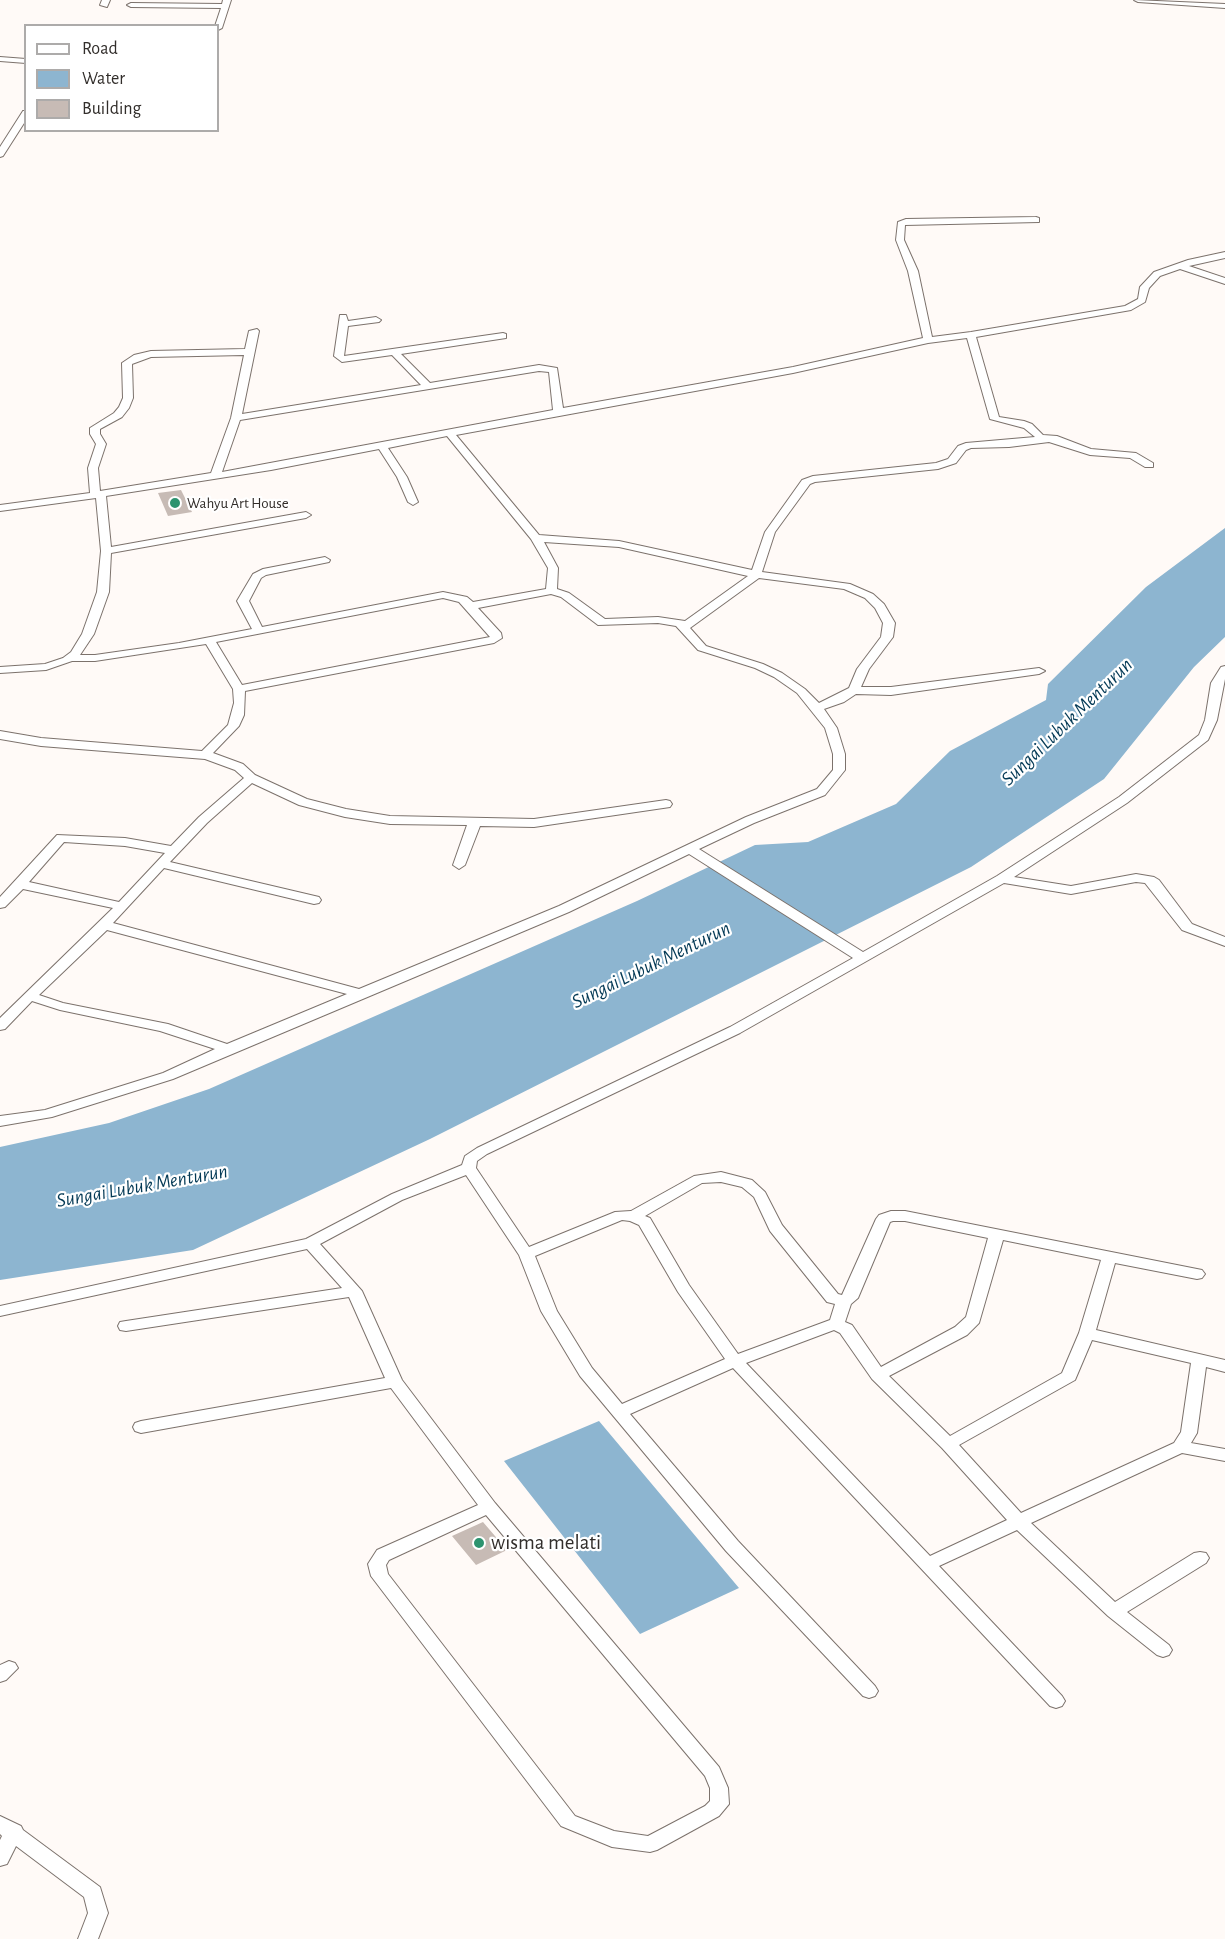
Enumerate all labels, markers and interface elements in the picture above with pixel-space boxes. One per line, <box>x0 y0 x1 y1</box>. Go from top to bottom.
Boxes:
legend <box>24 24 219 132</box>
text: Road <box>82 40 118 58</box>
text: Water <box>82 70 125 88</box>
text: Building <box>82 100 141 118</box>
place label: Wahyu Art House <box>187 494 289 512</box>
marker: Wahyu Art House <box>168 496 182 510</box>
water label: Sungai Lubuk Menturun <box>996 653 1138 791</box>
water label: Sungai Lubuk Menturun <box>568 916 734 1014</box>
water label: Sungai Lubuk Menturun <box>55 1159 229 1213</box>
place label: wisma melati <box>491 1530 601 1556</box>
marker: wisma melati <box>472 1536 486 1550</box>

